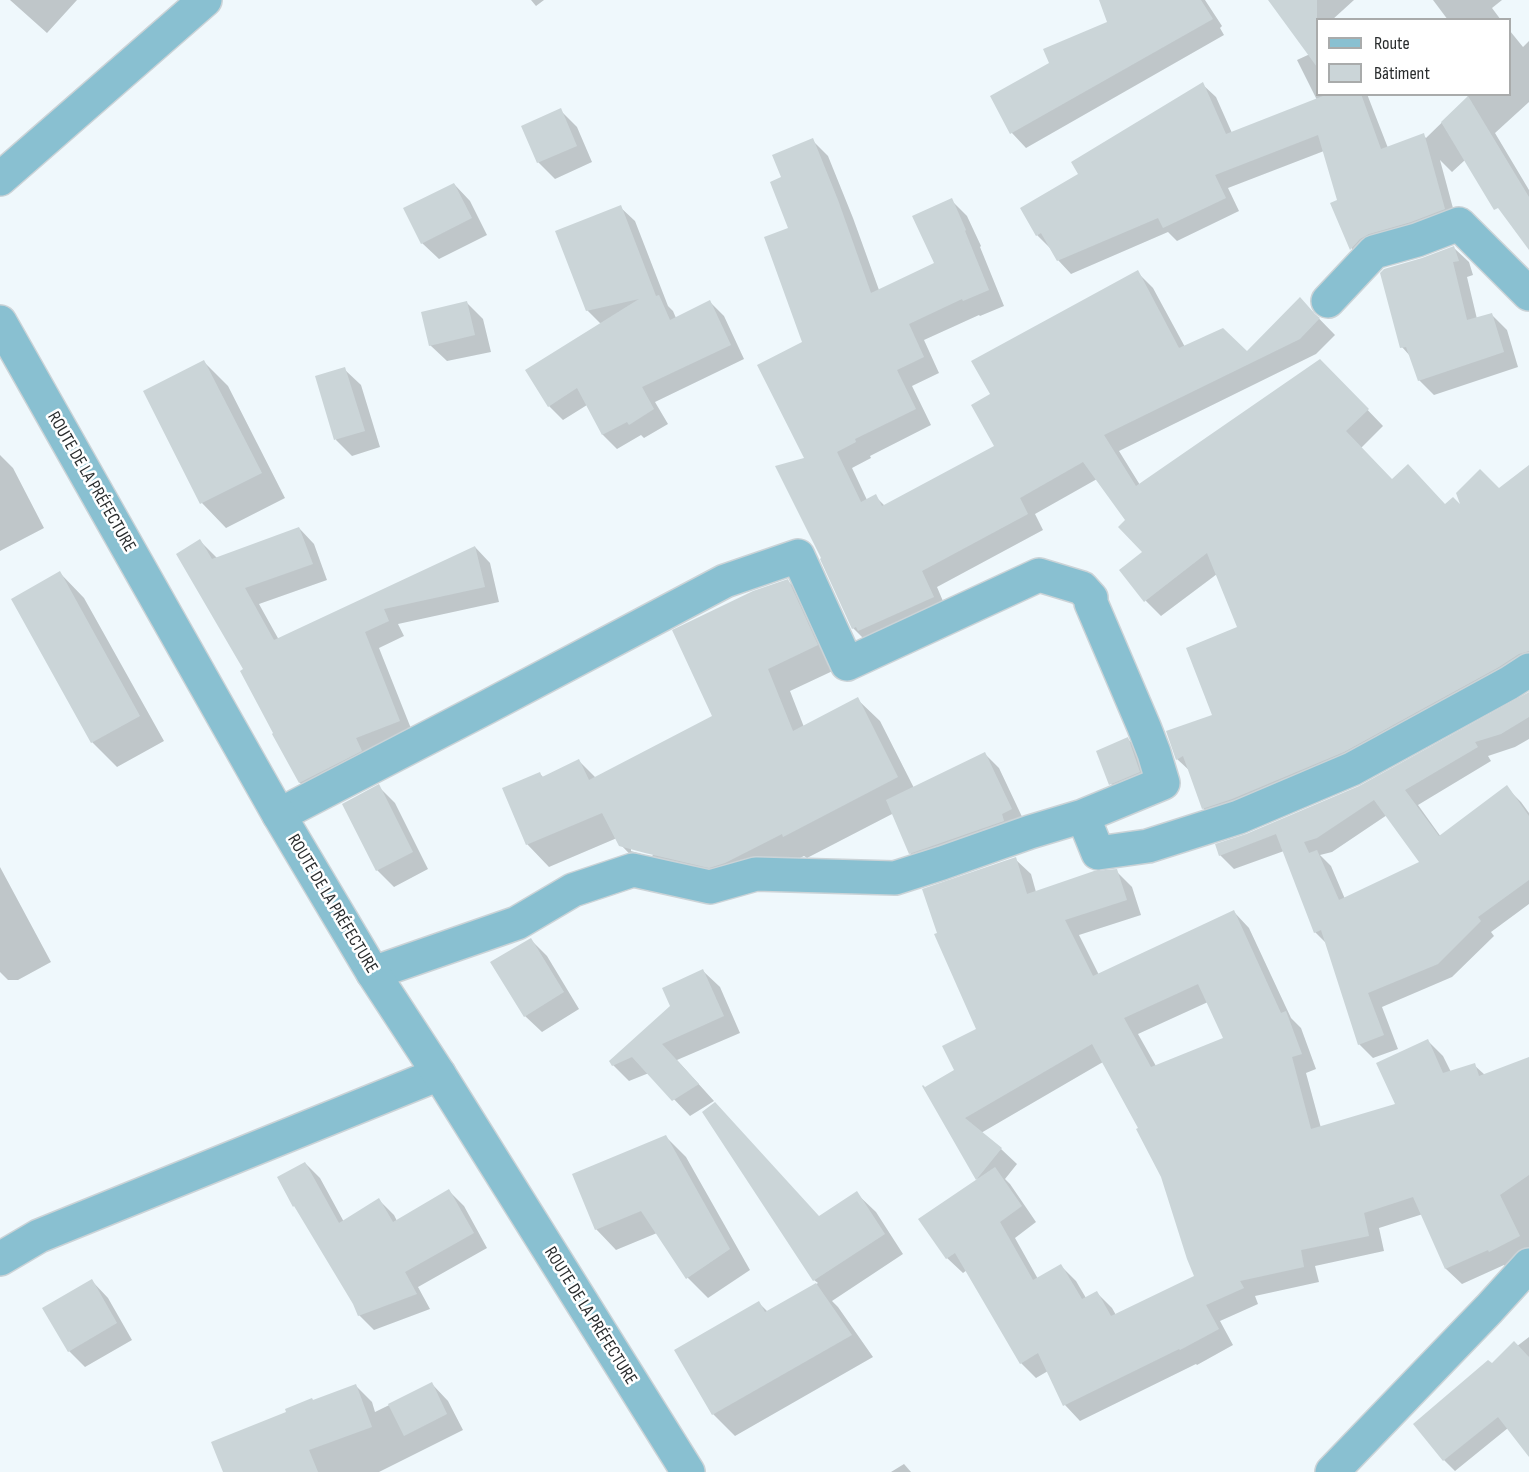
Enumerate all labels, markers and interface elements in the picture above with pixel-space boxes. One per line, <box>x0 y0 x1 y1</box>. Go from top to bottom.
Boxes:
legend <box>1316 18 1511 96</box>
text: Route <box>1374 33 1410 54</box>
text: Bâtiment <box>1374 63 1430 84</box>
street label: ROUTE DE LA PRÉFECTURE <box>42 408 140 556</box>
street label: ROUTE DE LA PRÉFECTURE <box>282 831 382 977</box>
street label: ROUTE DE LA PRÉFECTURE <box>539 1243 641 1389</box>

